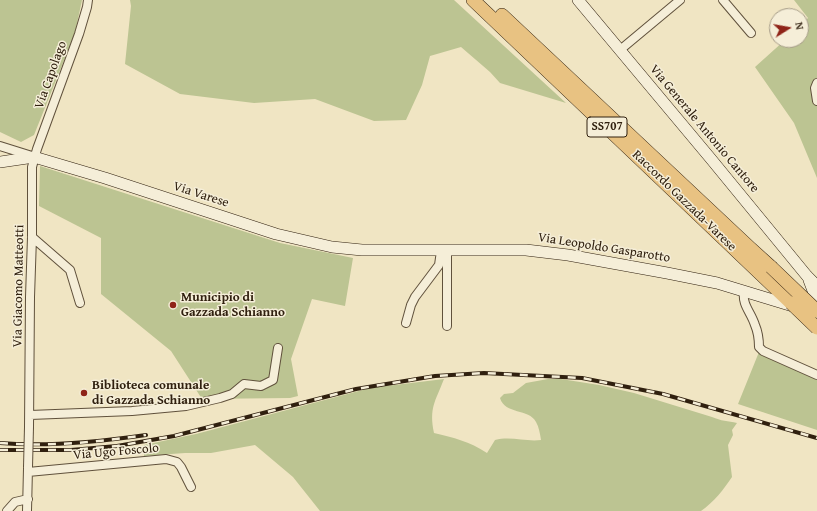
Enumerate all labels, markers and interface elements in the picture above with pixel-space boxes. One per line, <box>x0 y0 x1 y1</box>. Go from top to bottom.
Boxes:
north arrow <box>769 8 809 48</box>
text: N <box>791 21 808 31</box>
street label: Via Capolago <box>32 39 70 111</box>
street label: Via Generale Antonio Cantore <box>646 62 762 196</box>
road number: SS707 <box>587 117 627 137</box>
street label: Raccordo Gazzada-Varese <box>629 147 739 255</box>
street label: Via Varese <box>171 179 231 211</box>
street label: Via Giacomo Matteotti <box>10 225 28 347</box>
street label: Via Leopoldo Gasparotto <box>537 230 671 266</box>
place label: Municipio di Gazzada Schianno <box>181 290 285 321</box>
marker: Municipio di Gazzada Schianno <box>168 300 178 310</box>
place label: Biblioteca comunale di Gazzada Schianno <box>92 378 210 409</box>
marker: Biblioteca comunale di Gazzada Schianno <box>79 388 89 398</box>
street label: Via Ugo Foscolo <box>72 440 160 464</box>

